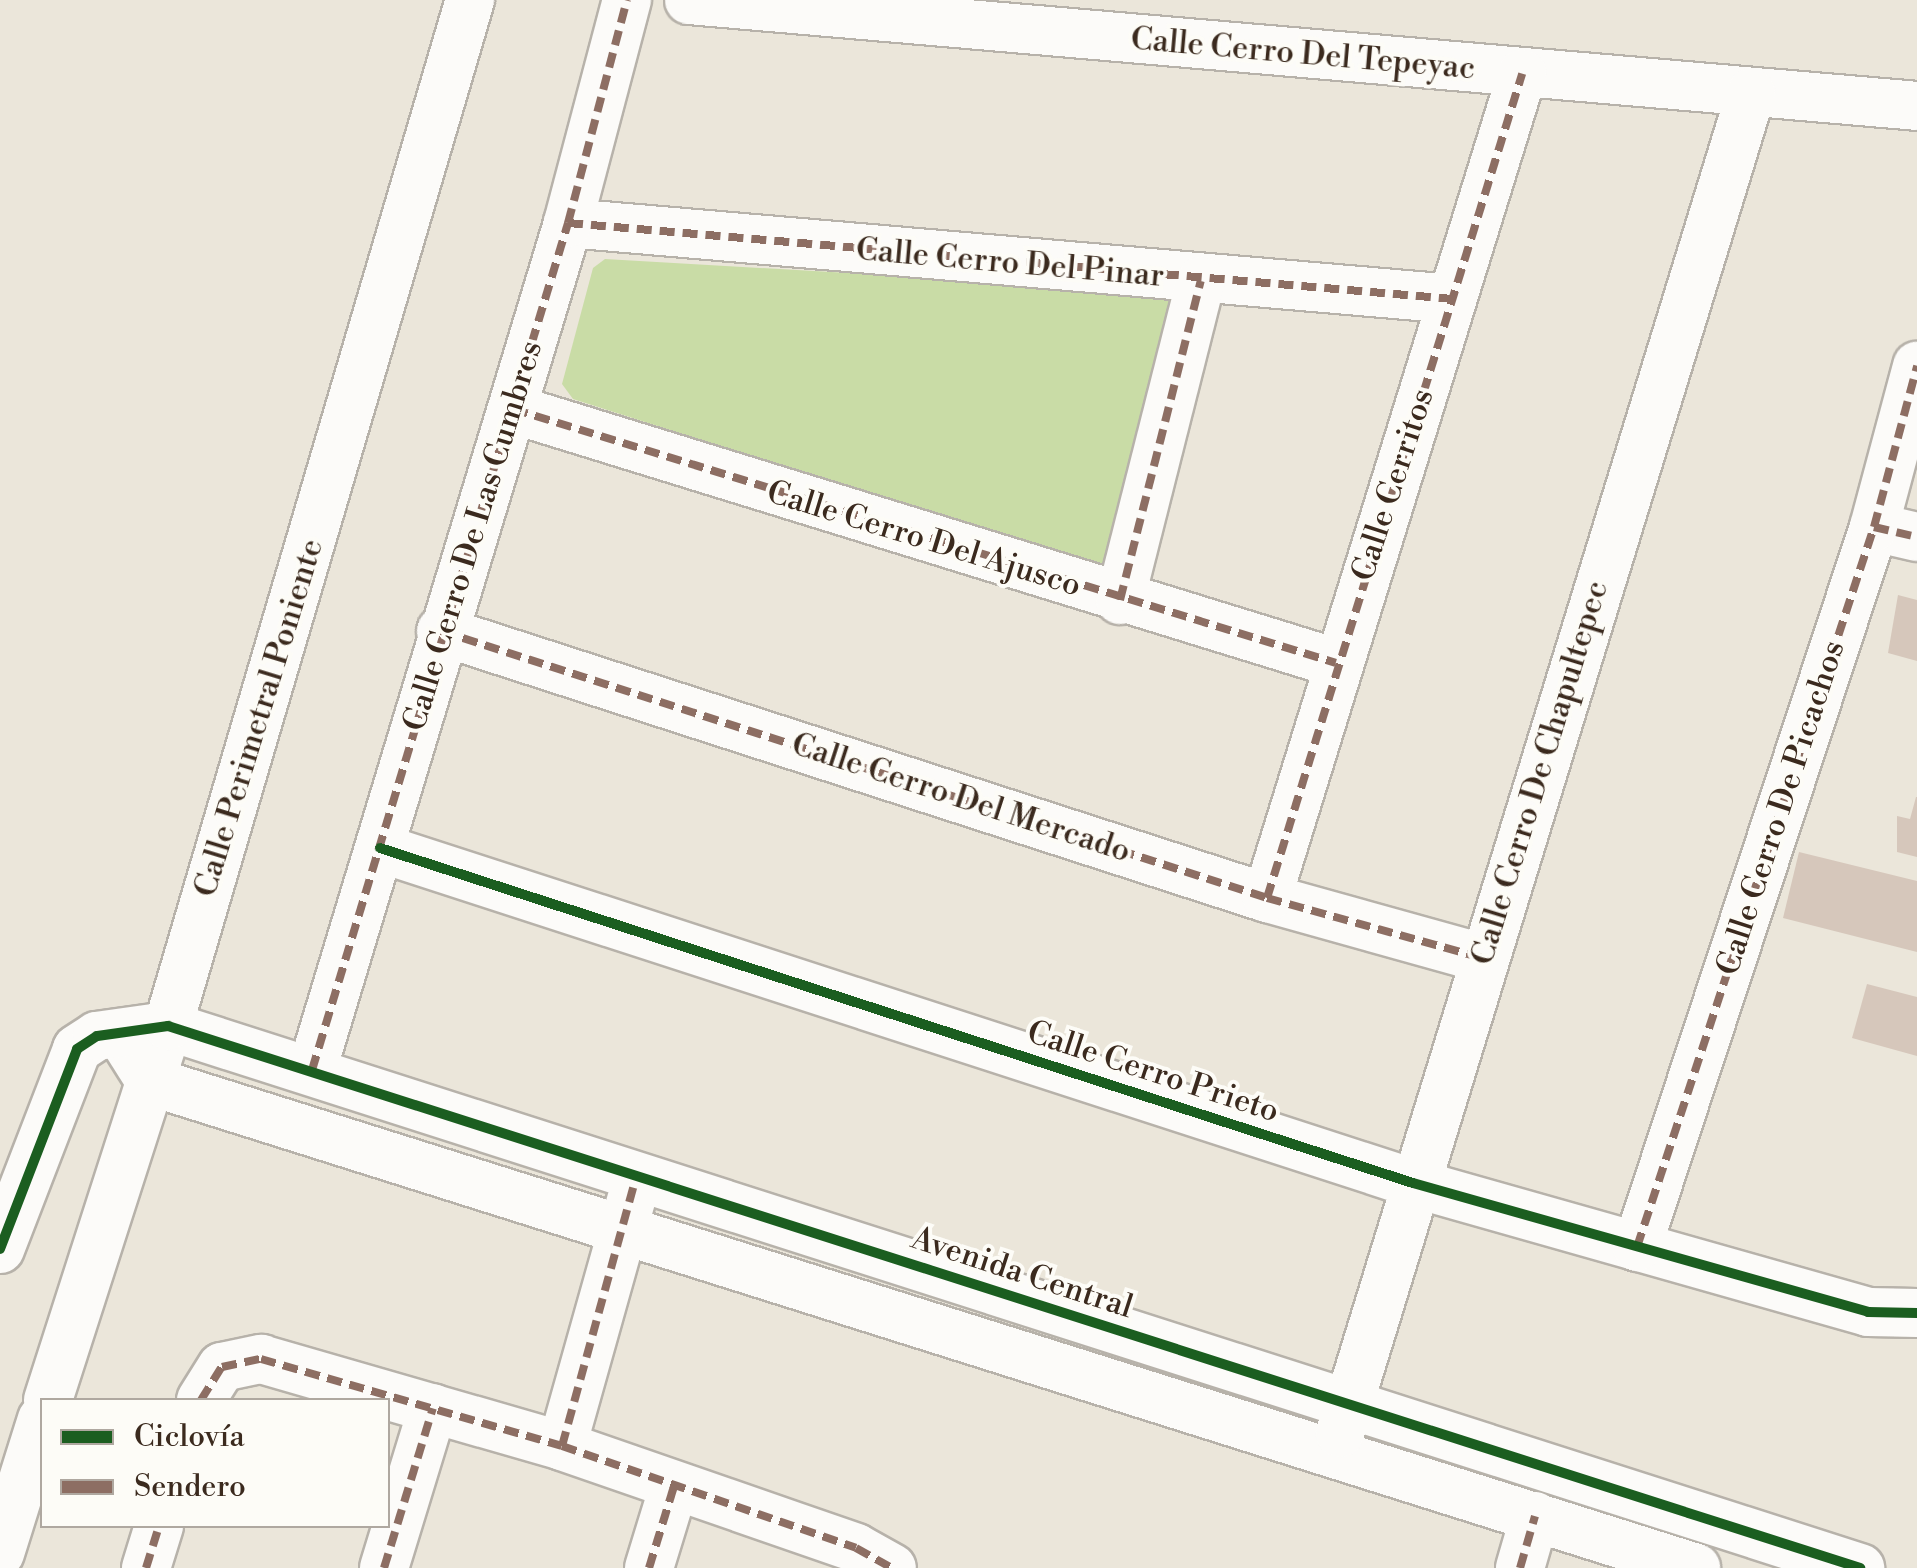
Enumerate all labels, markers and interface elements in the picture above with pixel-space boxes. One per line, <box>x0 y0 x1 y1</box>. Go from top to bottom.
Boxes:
street label: Calle Cerro Del Tepeyac <box>1129 20 1477 88</box>
street label: Calle Cerro Del Pinar <box>854 230 1166 296</box>
street label: Calle Cerro De Las Cumbres <box>395 336 551 736</box>
street label: Calle Cerritos <box>1344 384 1442 586</box>
street label: Calle Cerro Del Ajusco <box>762 473 1086 605</box>
street label: Calle Perimetral Poniente <box>186 534 332 902</box>
street label: Calle Cerro De Chapultepec <box>1463 576 1617 970</box>
street label: Calle Cerro De Picachos <box>1709 636 1853 980</box>
street label: Calle Cerro Del Mercado <box>787 725 1135 871</box>
street label: Calle Cerro Prieto <box>1022 1013 1284 1131</box>
street label: Avenida Central <box>906 1219 1138 1327</box>
legend <box>40 1398 390 1528</box>
text: Ciclovía <box>134 1418 245 1456</box>
text: Sendero <box>134 1468 246 1506</box>

